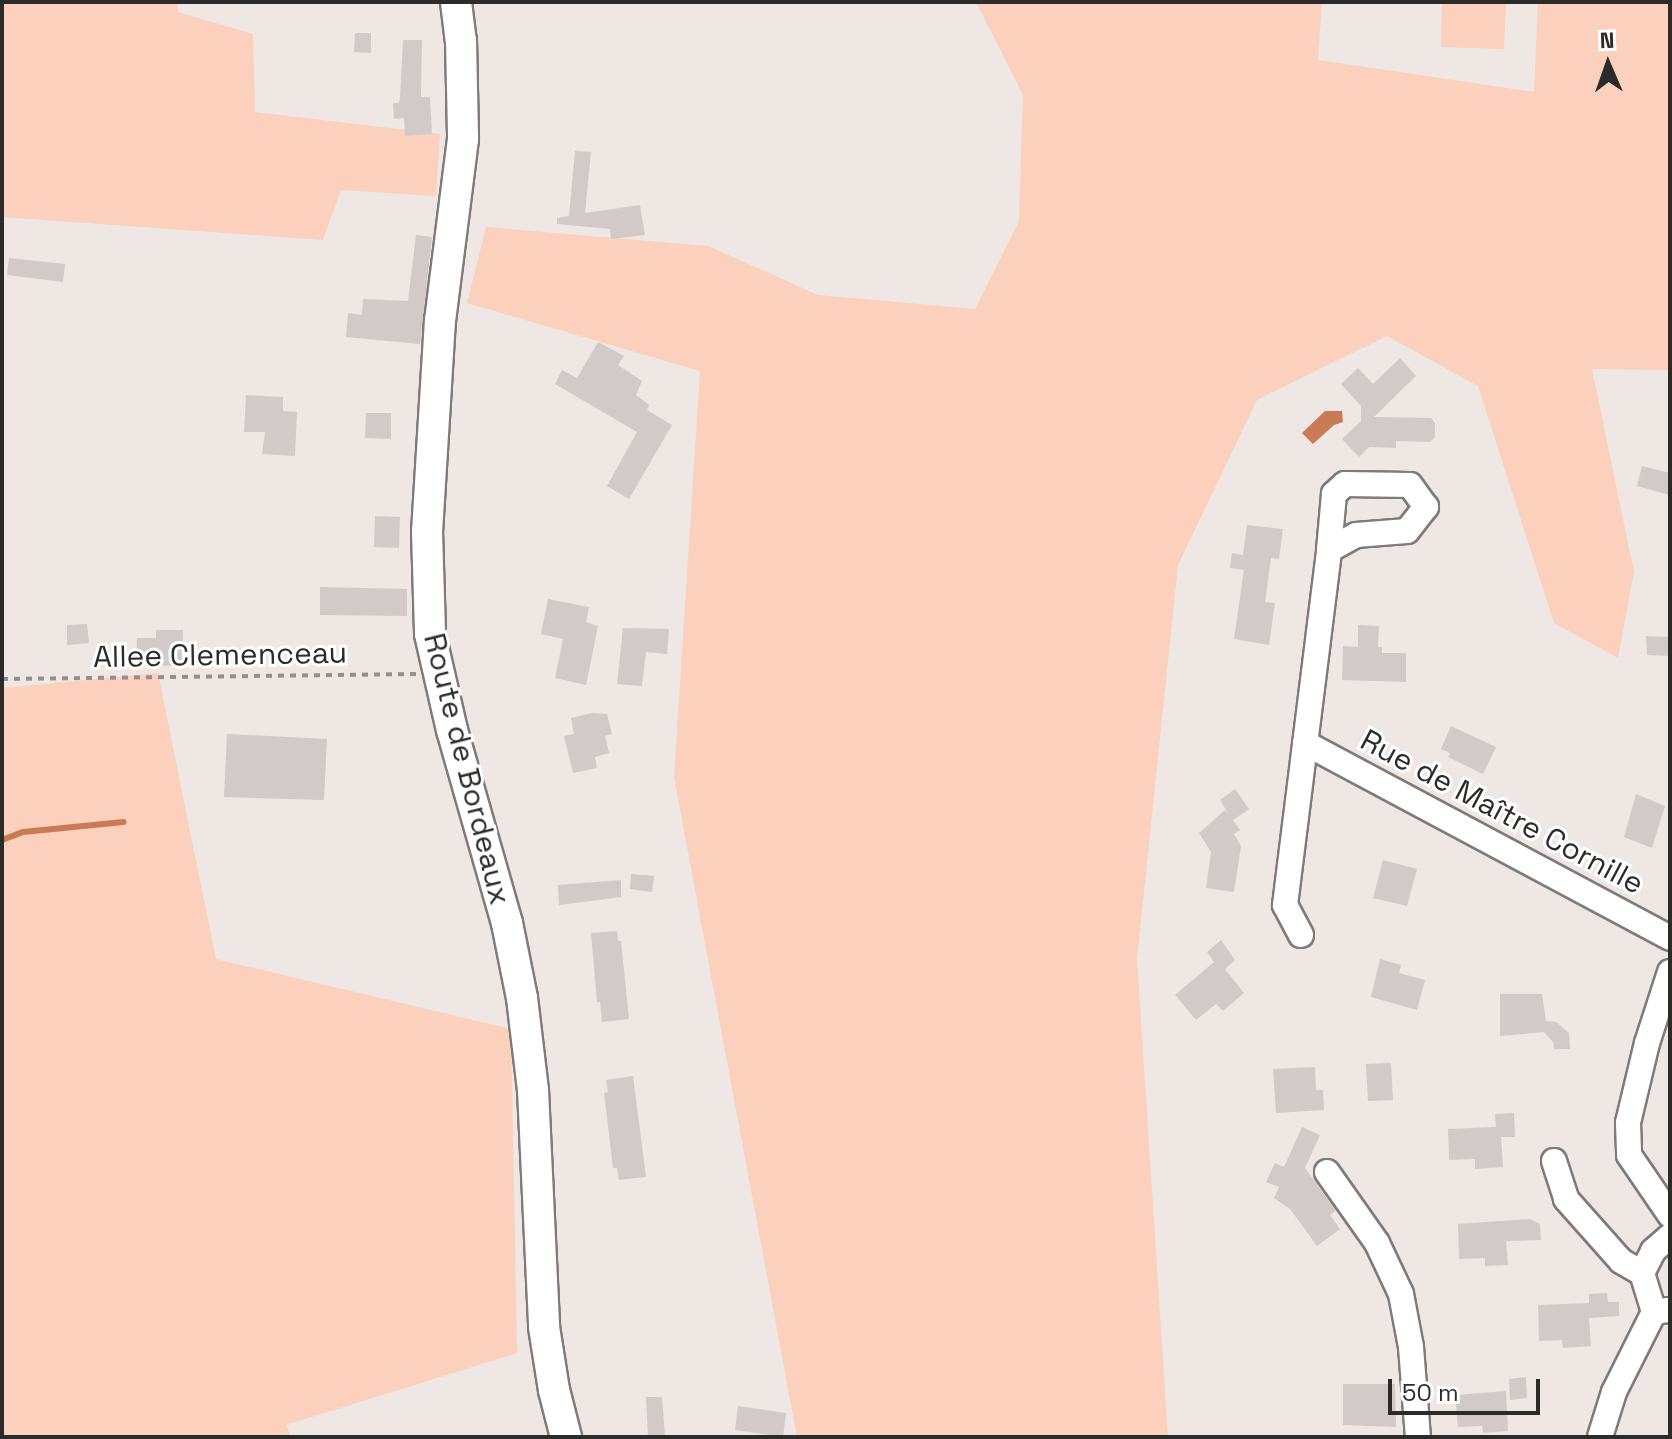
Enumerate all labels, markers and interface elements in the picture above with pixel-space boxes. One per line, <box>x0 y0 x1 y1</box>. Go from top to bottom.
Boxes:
north arrow <box>1568 24 1648 104</box>
text: N <box>1599 26 1615 54</box>
street label: Route de Bordeaux <box>416 629 518 909</box>
street label: Allee Clemenceau <box>93 635 347 675</box>
street label: Rue de Maître Cornille <box>1354 722 1650 902</box>
scale bar <box>1392 1363 1544 1413</box>
text: 50 m <box>1402 1377 1459 1408</box>

